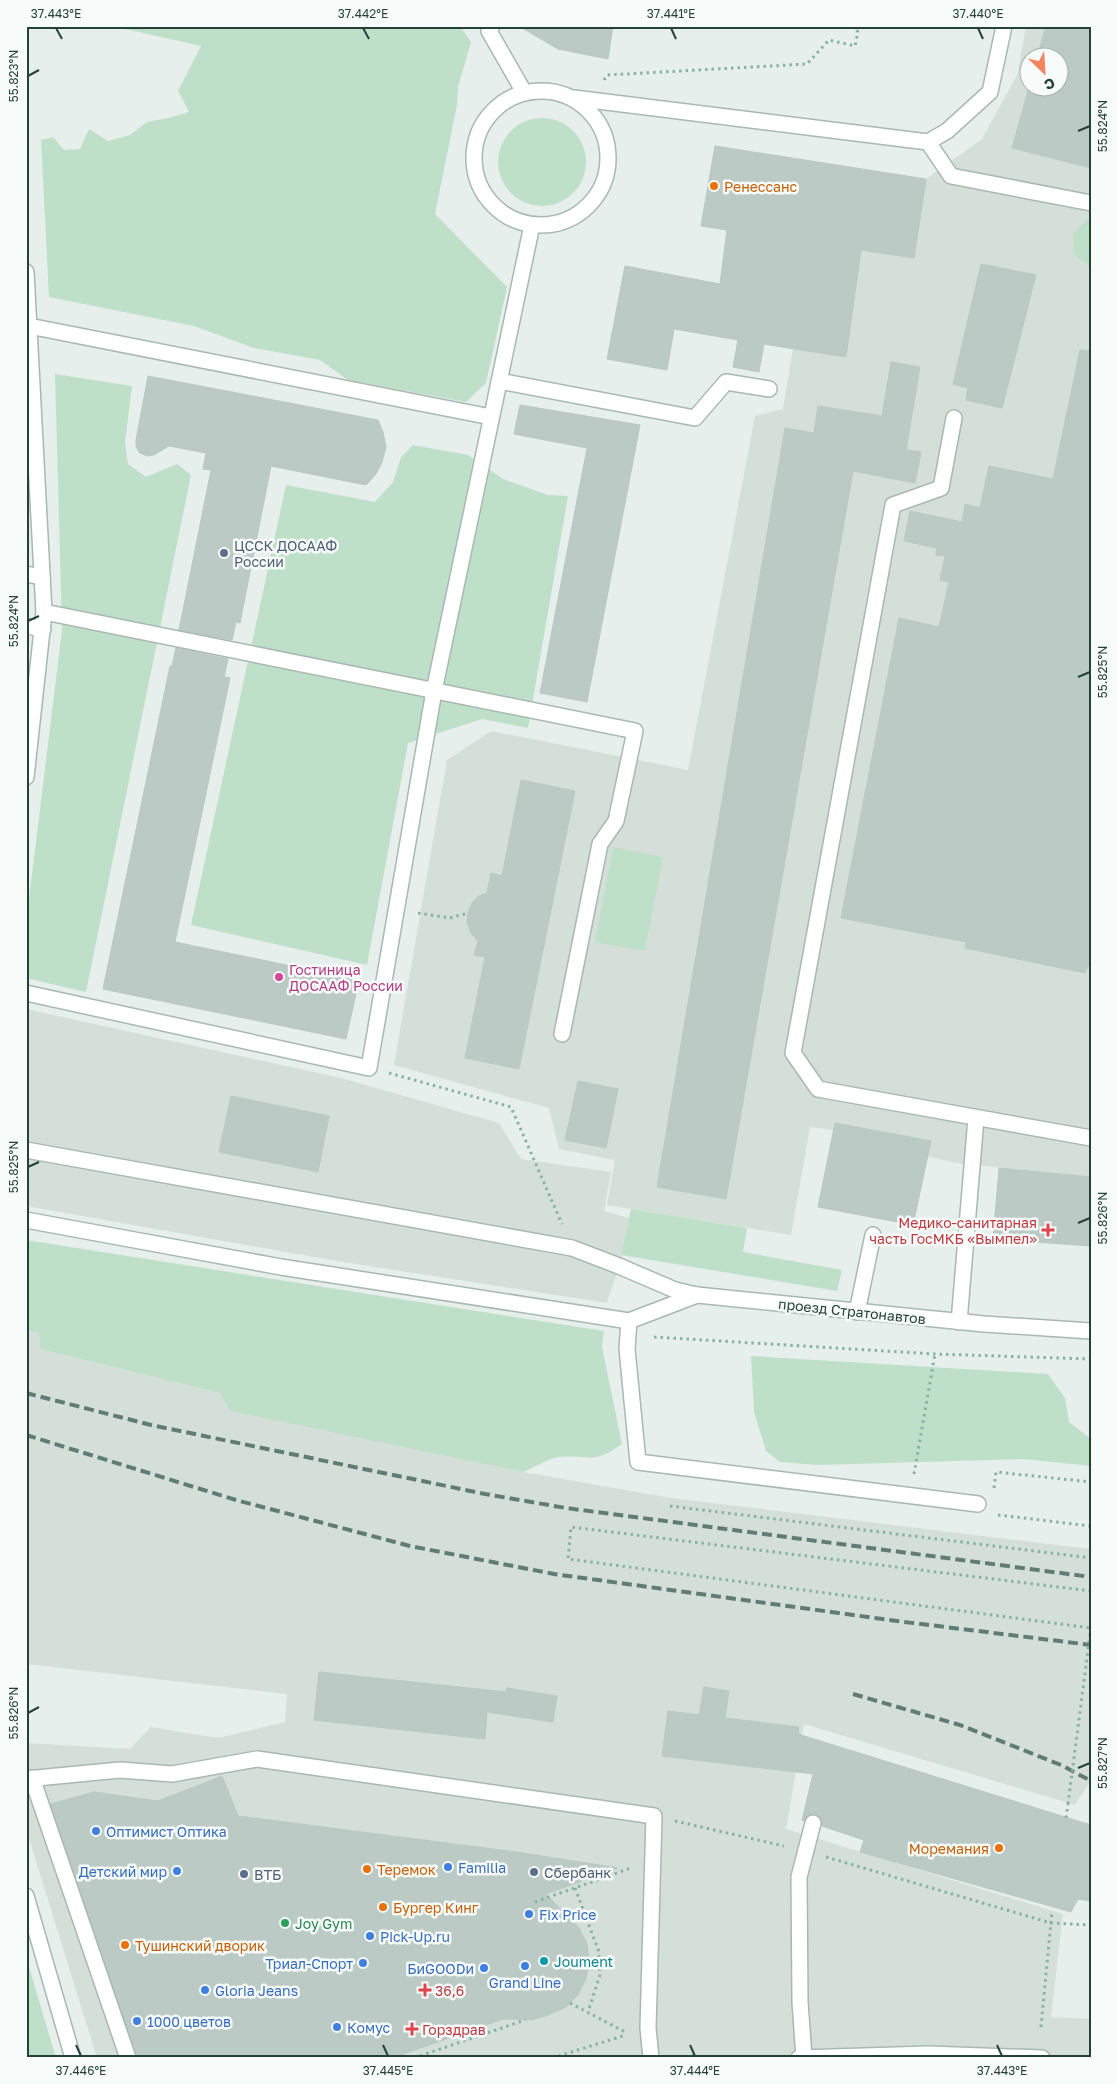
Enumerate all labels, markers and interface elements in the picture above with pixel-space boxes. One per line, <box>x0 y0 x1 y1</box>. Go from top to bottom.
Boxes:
text: 37.443°E <box>31 6 81 21</box>
text: 37.442°E <box>338 6 388 21</box>
text: 37.441°E <box>647 6 695 21</box>
text: 37.440°E <box>952 6 1004 21</box>
north arrow <box>1020 48 1070 98</box>
text: 55.823°N <box>6 50 21 102</box>
text: С <box>1042 74 1058 94</box>
text: 55.824°N <box>1095 100 1110 152</box>
place label: Ренессанс <box>724 178 798 195</box>
marker: Ренессанс <box>708 180 720 192</box>
place label: ЦССК ДОСААФ России <box>234 537 337 570</box>
marker: ЦССК ДОСААФ России <box>218 547 230 559</box>
text: 55.824°N <box>6 595 21 647</box>
text: 55.825°N <box>1095 646 1110 698</box>
place label: Гостиница ДОСААФ России <box>289 961 403 994</box>
marker: Гостиница ДОСААФ России <box>273 971 285 983</box>
text: 55.825°N <box>6 1141 21 1193</box>
text: 55.826°N <box>1095 1192 1110 1244</box>
place label: Медико-санитарная часть ГосМКБ «Вымпел» <box>869 1214 1037 1247</box>
marker: Медико-санитарная часть ГосМКБ «Вымпел» <box>1041 1223 1055 1237</box>
street label: проезд Стратонавтов <box>778 1295 927 1327</box>
text: 55.826°N <box>6 1687 21 1739</box>
text: 55.827°N <box>1095 1737 1110 1789</box>
place label: Оптимист Оптика <box>106 1823 227 1840</box>
marker: Оптимист Оптика <box>90 1825 102 1837</box>
place label: Моремания <box>909 1840 989 1857</box>
marker: Моремания <box>993 1842 1005 1854</box>
place label: Familia <box>458 1859 506 1876</box>
place label: Теремок <box>377 1861 436 1878</box>
marker: Familia <box>442 1861 454 1873</box>
place label: Детский мир <box>79 1863 167 1880</box>
marker: Теремок <box>361 1863 373 1875</box>
place label: Сбербанк <box>544 1864 611 1881</box>
marker: Детский мир <box>171 1865 183 1877</box>
place label: ВТБ <box>254 1866 281 1883</box>
marker: Сбербанк <box>528 1866 540 1878</box>
marker: ВТБ <box>238 1868 250 1880</box>
place label: Бургер Кинг <box>393 1899 479 1916</box>
marker: Бургер Кинг <box>377 1901 389 1913</box>
place label: Fix Price <box>539 1906 596 1923</box>
marker: Fix Price <box>523 1908 535 1920</box>
place label: Joy Gym <box>295 1915 352 1932</box>
marker: Joy Gym <box>279 1917 291 1929</box>
place label: Pick-Up.ru <box>380 1928 450 1945</box>
marker: Pick-Up.ru <box>364 1930 376 1942</box>
place label: Тушинский дворик <box>135 1937 265 1954</box>
marker: Тушинский дворик <box>119 1939 131 1951</box>
place label: Joument <box>554 1953 613 1970</box>
place label: Триал-Спорт <box>265 1955 353 1972</box>
marker: Joument <box>538 1955 550 1967</box>
marker: Триал-Спорт <box>357 1957 369 1969</box>
place label: БиGOODи <box>407 1960 474 1977</box>
marker: Grand Line <box>519 1960 531 1972</box>
marker: БиGOODи <box>478 1962 490 1974</box>
place label: Grand Line <box>489 1974 561 1991</box>
place label: Gloria Jeans <box>215 1982 298 1999</box>
place label: 36,6 <box>435 1982 464 1999</box>
marker: Gloria Jeans <box>199 1984 211 1996</box>
marker: 36,6 <box>419 1984 431 1996</box>
place label: 1000 цветов <box>147 2013 231 2030</box>
marker: 1000 цветов <box>131 2015 143 2027</box>
place label: Комус <box>347 2019 391 2036</box>
marker: Комус <box>331 2021 343 2033</box>
place label: Горздрав <box>422 2021 486 2038</box>
marker: Горздрав <box>406 2023 418 2035</box>
text: 37.446°E <box>56 2063 106 2078</box>
text: 37.445°E <box>363 2063 413 2078</box>
text: 37.444°E <box>670 2063 720 2078</box>
text: 37.443°E <box>977 2063 1027 2078</box>

